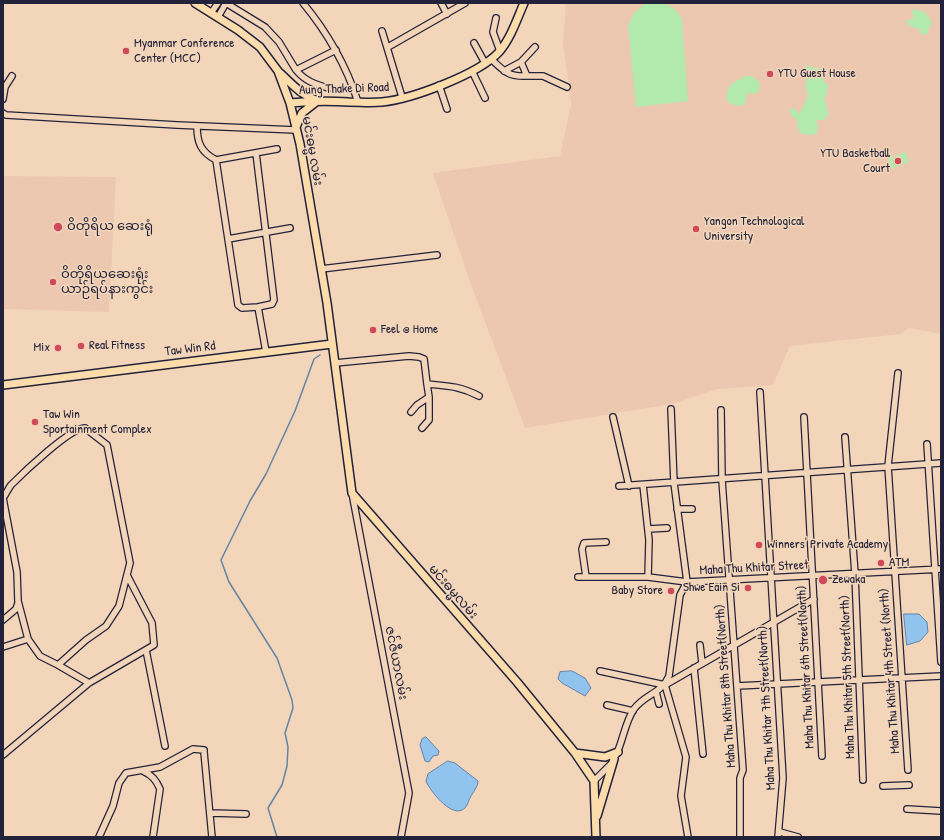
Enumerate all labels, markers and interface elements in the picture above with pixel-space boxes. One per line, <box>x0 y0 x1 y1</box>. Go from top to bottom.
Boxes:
place label: Myanmar Conference Center (MCC) <box>134 36 234 67</box>
marker: Myanmar Conference Center (MCC) <box>121 46 131 56</box>
place label: YTU Guest House <box>778 66 856 82</box>
marker: YTU Guest House <box>765 69 775 79</box>
street label: Aung Thake Di Road <box>299 80 389 98</box>
street label: မင်းဓမ္မ လမ်း <box>298 115 326 187</box>
place label: YTU Basketball Court <box>820 146 890 177</box>
marker: YTU Basketball Court <box>893 156 903 166</box>
place label: Yangon Technological University <box>704 214 804 245</box>
place label: ဝိတိုရိယ ဆေးရုံ <box>67 219 153 235</box>
marker: ဝိတိုရိယ ဆေးရုံ <box>52 221 64 233</box>
marker: Yangon Technological University <box>691 224 701 234</box>
place label: ဝိတိုရိယဆေးရုံး ယာဉ်ရပ်နားကွင်း <box>61 267 153 298</box>
marker: ဝိတိုရိယဆေးရုံး ယာဉ်ရပ်နားကွင်း <box>48 277 58 287</box>
place label: Feel @ Home <box>381 322 438 338</box>
marker: Feel @ Home <box>368 325 378 335</box>
place label: Real Fitness <box>89 338 145 354</box>
street label: Taw Win Rd <box>164 338 216 360</box>
place label: Mix <box>34 340 50 356</box>
marker: Real Fitness <box>76 341 86 351</box>
marker: Mix <box>53 343 63 353</box>
place label: Taw Win Sportainment Complex <box>43 407 152 438</box>
marker: Taw Win Sportainment Complex <box>30 417 40 427</box>
place label: Winners' Private Academy <box>767 537 888 553</box>
marker: Winners' Private Academy <box>754 540 764 550</box>
place label: ATM <box>889 555 909 571</box>
street label: Maha Thu Khitar Street <box>699 557 809 579</box>
marker: ATM <box>876 558 886 568</box>
street label: မင်းဓမ္မလမ်း <box>425 562 481 622</box>
place label: Zewaka <box>832 572 865 588</box>
marker: Zewaka <box>817 574 829 586</box>
place label: Shwe Eain Si <box>683 580 740 596</box>
place label: Baby Store <box>612 583 663 599</box>
marker: Shwe Eain Si <box>743 583 753 593</box>
street label: Maha Thu Khitar 6th Street(North) <box>794 585 818 749</box>
marker: Baby Store <box>666 586 676 596</box>
street label: Maha Thu Khitar 4th Street (North) <box>876 588 904 754</box>
street label: Maha Thu Khitar 5th Street(North) <box>837 595 859 759</box>
street label: Maha Thu Khitar 8th Street(North) <box>713 604 739 768</box>
street label: ဇင်ဇီယာလမ်း <box>381 625 411 701</box>
street label: Maha Thu Khitar 7th Street(North) <box>755 625 779 791</box>

